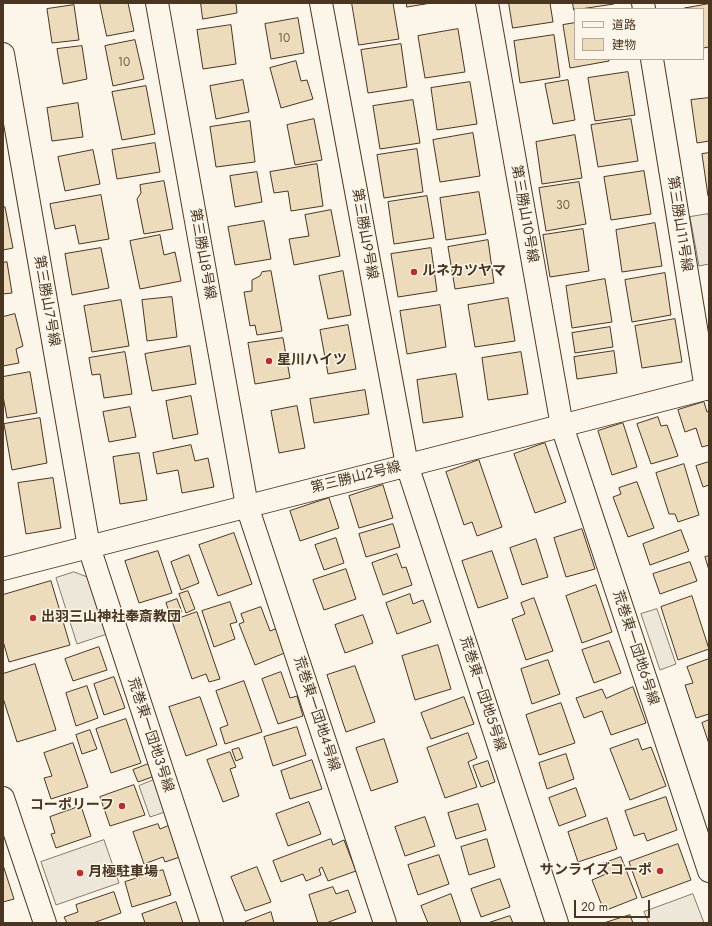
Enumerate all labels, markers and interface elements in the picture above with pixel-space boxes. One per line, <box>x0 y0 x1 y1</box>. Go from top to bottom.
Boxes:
legend <box>574 8 704 60</box>
text: 道路 <box>612 16 636 34</box>
house number: 10 <box>278 32 290 46</box>
text: 建物 <box>612 36 636 54</box>
house number: 10 <box>118 56 130 70</box>
street label: 第三勝山10号線 <box>507 164 541 264</box>
street label: 第三勝山11号線 <box>663 175 695 273</box>
street label: 第三勝山９号線 <box>348 187 380 281</box>
house number: 30 <box>556 199 570 213</box>
street label: 第三勝山８号線 <box>186 207 218 301</box>
street label: 第三勝山７号線 <box>30 254 62 348</box>
place label: ルネカツヤマ <box>422 264 506 280</box>
marker: ルネカツヤマ <box>409 267 419 277</box>
place label: 星川ハイツ <box>277 353 347 369</box>
marker: 星川ハイツ <box>264 356 274 366</box>
street label: 第三勝山２号線 <box>309 459 403 497</box>
street label: 荒巻東一団地６号線 <box>608 588 662 708</box>
place label: 出羽三山神社奉斎教団 <box>41 610 181 626</box>
marker: 出羽三山神社奉斎教団 <box>28 613 38 623</box>
street label: 荒巻東一団地５号線 <box>455 634 509 754</box>
street label: 荒巻東一団地４号線 <box>289 654 343 774</box>
street label: 荒巻東一団地３号線 <box>123 675 177 795</box>
place label: コーポリーフ <box>30 798 114 814</box>
marker: コーポリーフ <box>117 801 127 811</box>
place label: サンライズコーポ <box>540 863 652 879</box>
place label: 月極駐車場 <box>88 865 158 881</box>
marker: サンライズコーポ <box>655 866 665 876</box>
marker: 月極駐車場 <box>75 868 85 878</box>
scale bar <box>576 892 652 918</box>
text: 20 m <box>581 898 608 916</box>

